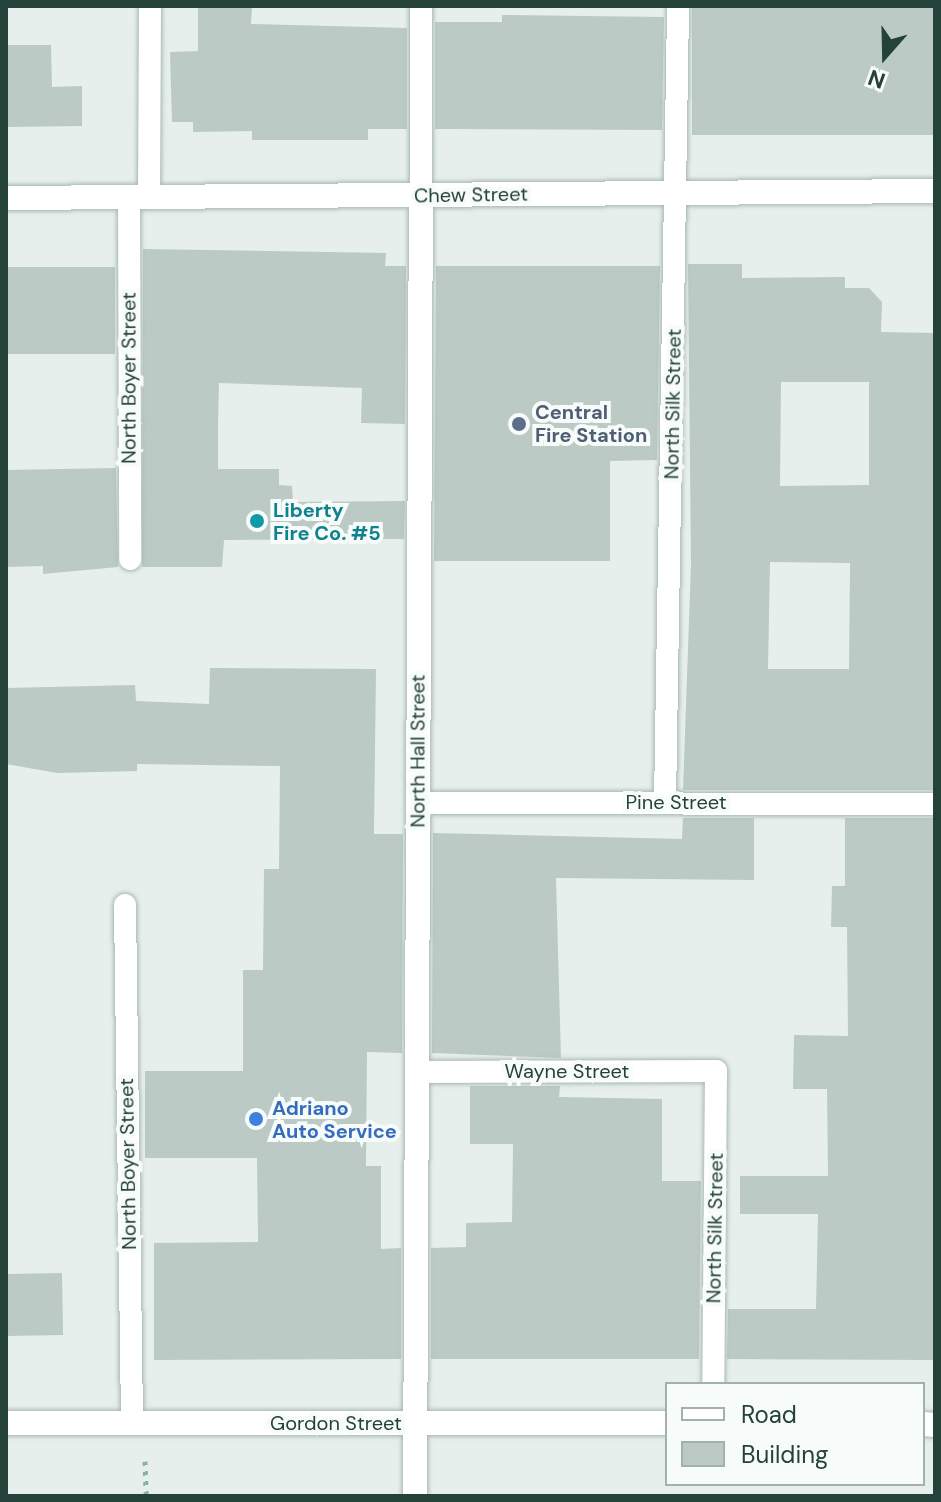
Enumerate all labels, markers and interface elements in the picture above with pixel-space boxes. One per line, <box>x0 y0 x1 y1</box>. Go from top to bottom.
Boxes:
north arrow <box>845 16 925 96</box>
text: N <box>864 63 889 95</box>
street label: Chew Street <box>414 182 528 208</box>
street label: North Boyer Street <box>117 292 141 464</box>
street label: North Silk Street <box>660 328 686 480</box>
place label: Central Fire Station <box>535 400 647 447</box>
marker: Central Fire Station <box>510 415 528 433</box>
place label: Liberty Fire Co. #5 <box>273 498 381 545</box>
marker: Liberty Fire Co. #5 <box>248 512 266 530</box>
street label: North Hall Street <box>406 674 430 828</box>
street label: Pine Street <box>625 790 727 814</box>
street label: Wayne Street <box>505 1059 629 1083</box>
street label: North Boyer Street <box>115 1078 141 1250</box>
place label: Adriano Auto Service <box>272 1096 397 1143</box>
marker: Adriano Auto Service <box>247 1110 265 1128</box>
street label: North Silk Street <box>702 1152 728 1304</box>
legend <box>665 1382 925 1486</box>
text: Road <box>741 1399 797 1430</box>
street label: Gordon Street <box>270 1411 402 1435</box>
text: Building <box>741 1439 828 1470</box>

